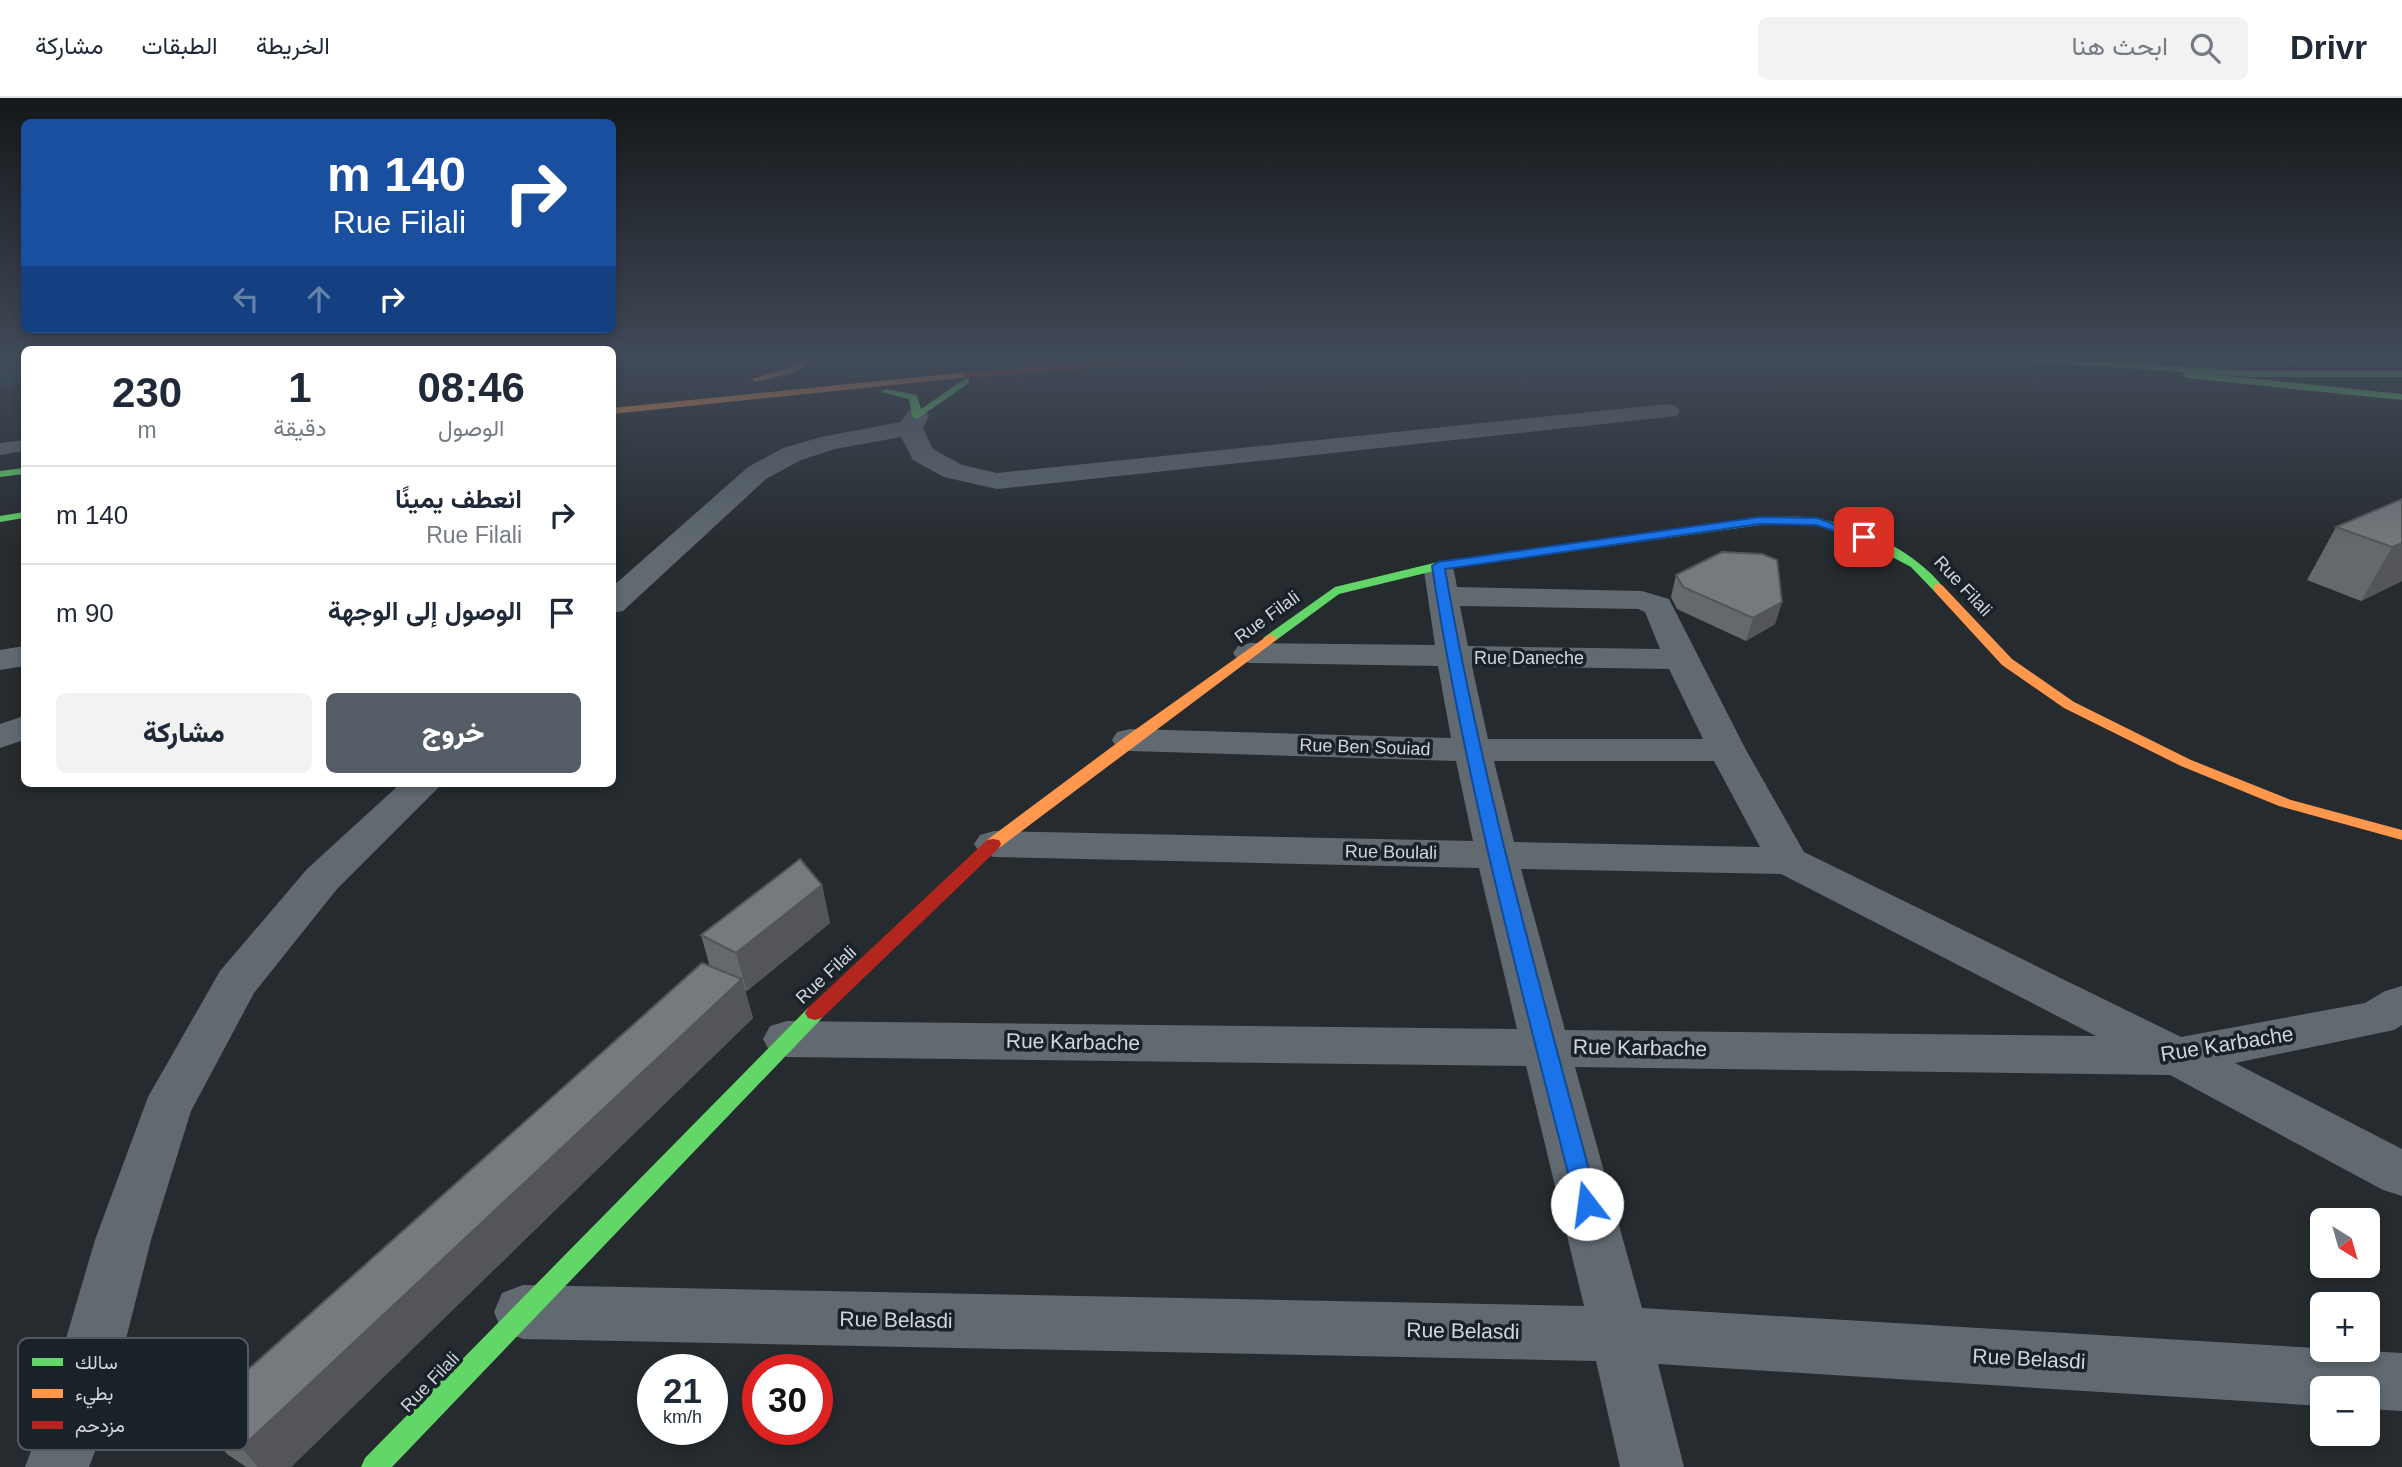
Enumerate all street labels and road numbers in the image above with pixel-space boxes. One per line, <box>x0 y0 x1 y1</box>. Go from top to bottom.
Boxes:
street label: Rue Filali <box>1930 552 1996 620</box>
street label: Rue Filali <box>1231 587 1303 647</box>
street label: Rue Daneche <box>1474 648 1584 668</box>
street label: Rue Ben Souiad <box>1299 735 1431 759</box>
street label: Rue Boulali <box>1345 841 1437 863</box>
street label: Rue Filali <box>792 942 860 1008</box>
street label: Rue Karbache <box>2159 1022 2295 1065</box>
street label: Rue Karbache <box>1006 1029 1140 1054</box>
street label: Rue Karbache <box>1573 1035 1707 1060</box>
street label: Rue Belasdi <box>839 1307 953 1332</box>
street label: Rue Belasdi <box>1406 1318 1520 1343</box>
street label: Rue Belasdi <box>1972 1344 2086 1373</box>
street label: Rue Filali <box>397 1348 463 1416</box>

